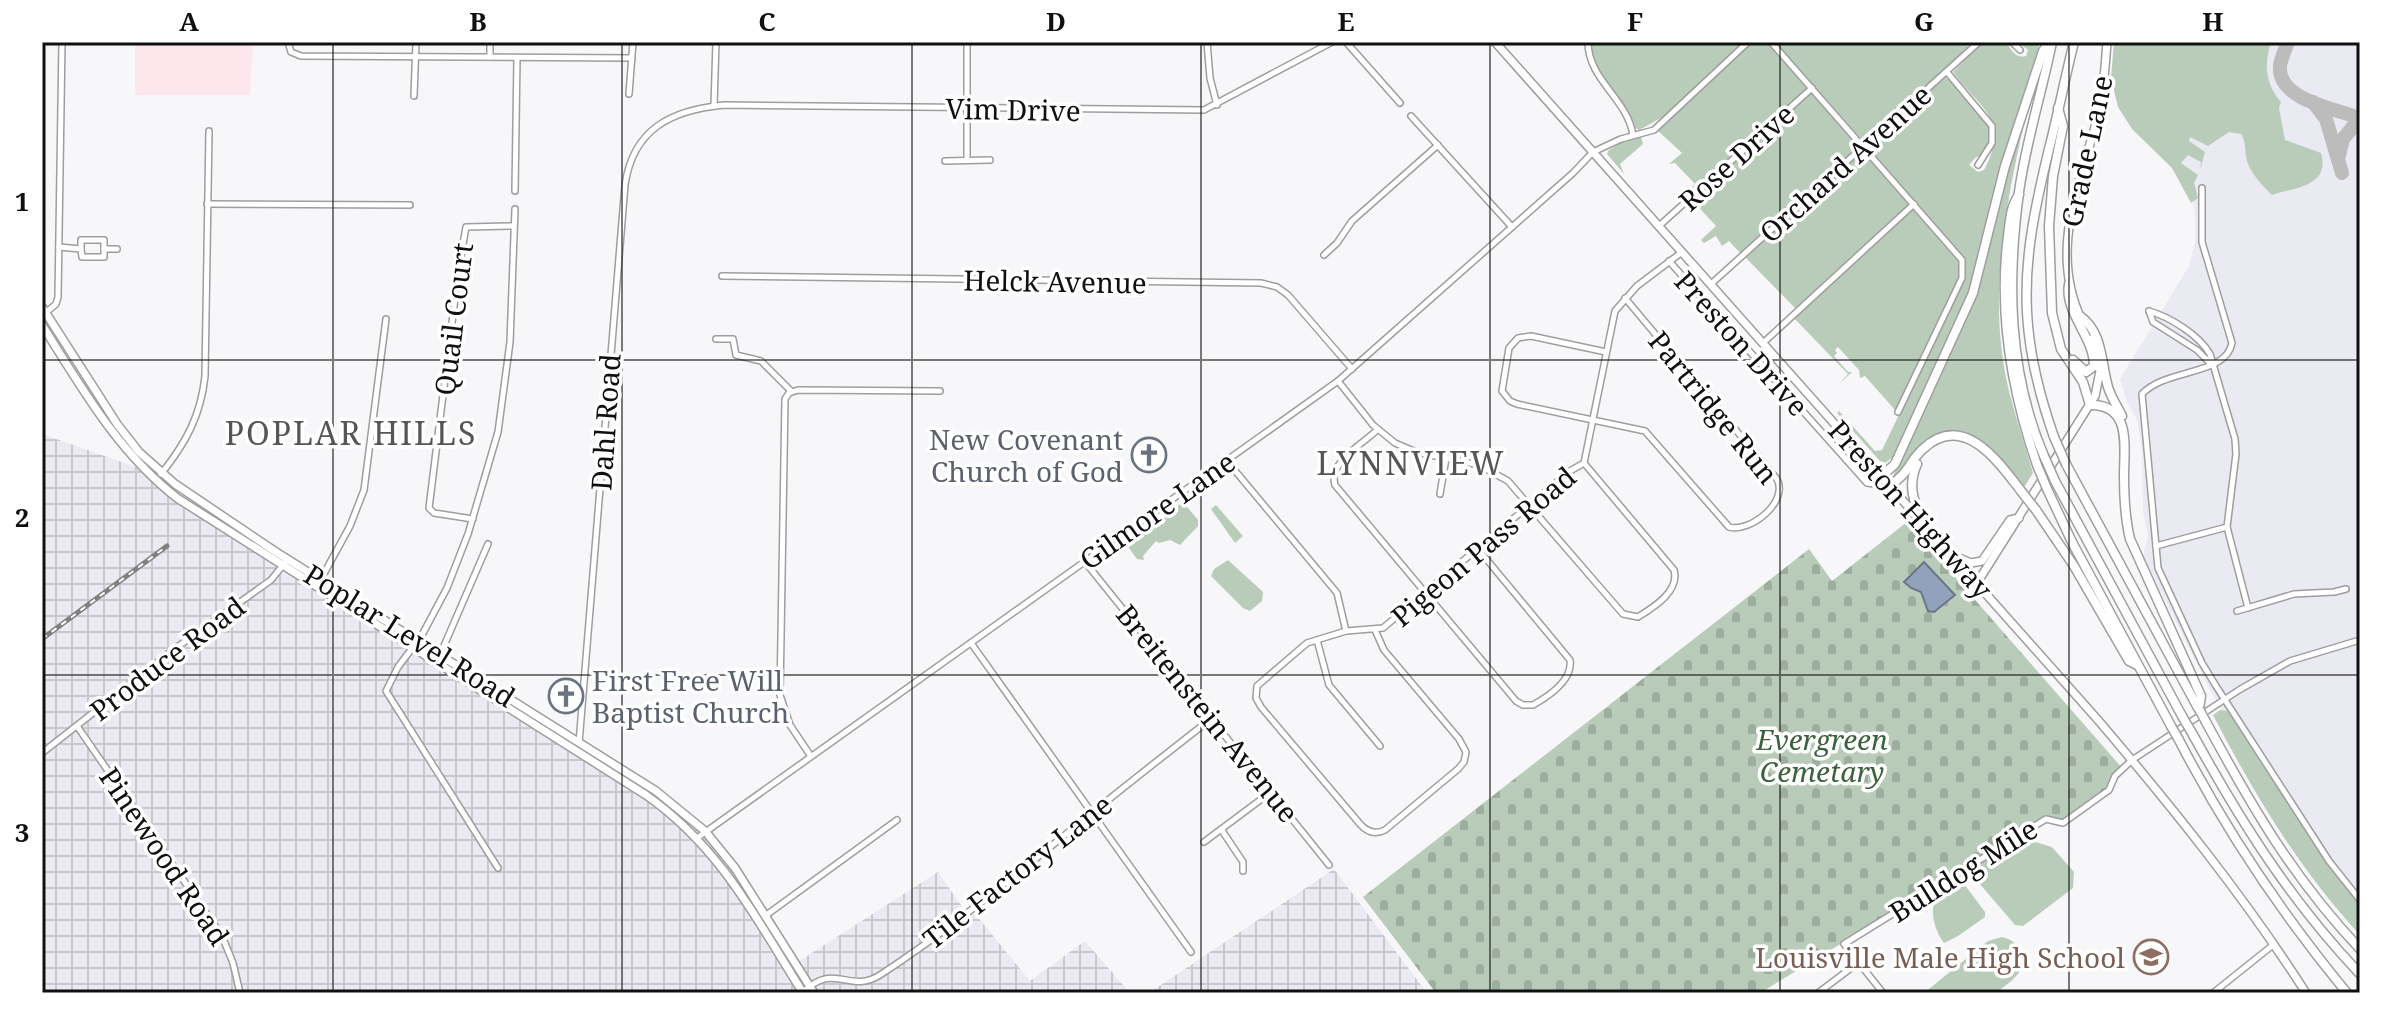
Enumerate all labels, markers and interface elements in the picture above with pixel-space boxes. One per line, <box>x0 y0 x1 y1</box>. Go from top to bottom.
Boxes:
text: A <box>179 3 199 39</box>
text: B <box>469 3 487 39</box>
text: C <box>758 3 776 39</box>
text: D <box>1046 3 1066 39</box>
text: E <box>1338 3 1355 39</box>
text: F <box>1627 3 1643 39</box>
text: G <box>1914 3 1934 39</box>
text: H <box>2202 3 2224 39</box>
street label: Grade Lane <box>2051 72 2121 230</box>
street label: Orchard Avenue <box>1751 76 1939 250</box>
street label: Vim Drive <box>945 89 1081 129</box>
street label: Rose Drive <box>1670 95 1802 219</box>
text: 1 <box>15 183 29 219</box>
street label: Quail Court <box>425 240 481 397</box>
street label: Helck Avenue <box>963 260 1147 302</box>
street label: Preston Drive <box>1667 262 1817 424</box>
street label: Partridge Run <box>1641 323 1787 491</box>
street label: Dahl Road <box>581 352 629 492</box>
district label: POPLAR HILLS <box>225 411 477 454</box>
street label: Preston Highway <box>1821 411 2002 607</box>
place label: New Covenant Church of God <box>929 420 1123 490</box>
church icon: New Covenant Church of God <box>1130 436 1168 474</box>
district label: LYNNVIEW <box>1317 441 1506 484</box>
street label: Gilmore Lane <box>1072 442 1242 578</box>
street label: Pigeon Pass Road <box>1383 457 1583 635</box>
text: 2 <box>15 499 29 535</box>
street label: Poplar Level Road <box>297 555 523 715</box>
street label: Produce Road <box>82 587 252 729</box>
street label: Breitenstein Avenue <box>1108 596 1308 830</box>
place label: First Free Will Baptist Church <box>592 661 789 731</box>
church icon: First Free Will Baptist Church <box>547 677 585 715</box>
park label: Evergreen Cemetary <box>1755 720 1888 790</box>
street label: Pinewood Road <box>91 759 239 953</box>
street label: Tile Factory Lane <box>914 785 1120 957</box>
street label: Bulldog Mile <box>1882 809 2044 931</box>
text: 3 <box>15 814 29 850</box>
place label: Louisville Male High School <box>1755 938 2125 976</box>
school or university icon: Louisville Male High School <box>2132 938 2170 976</box>

